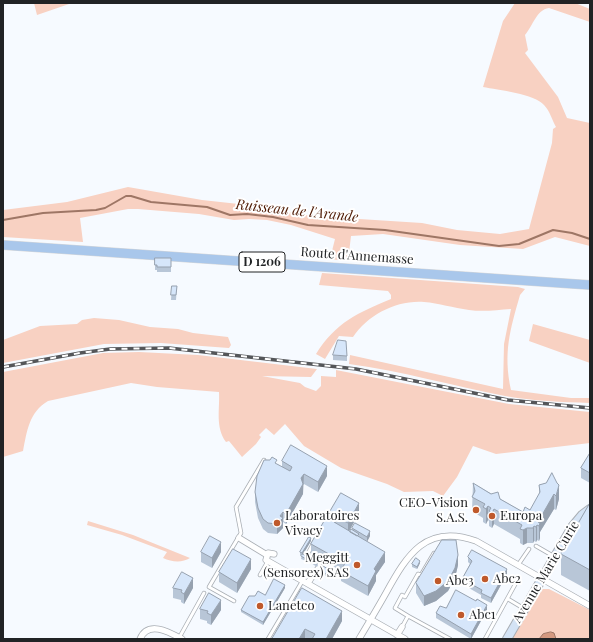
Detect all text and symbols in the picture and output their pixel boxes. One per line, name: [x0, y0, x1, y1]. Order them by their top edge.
water label: Ruisseau de l'Arande: [235, 196, 359, 226]
street label: Route d'Annemasse: [300, 244, 414, 268]
road number: D 1206: [239, 252, 285, 272]
place label: CEO-Vision S.A.S.: [399, 495, 468, 526]
marker: CEO-Vision S.A.S.: [471, 505, 481, 515]
place label: Laboratoires Vivacy: [285, 508, 359, 539]
place label: Europa: [500, 508, 542, 524]
marker: Europa: [487, 511, 497, 521]
marker: Laboratoires Vivacy: [272, 518, 282, 528]
street label: Avenue Marie Curie: [509, 518, 583, 626]
place label: Meggitt (Sensorex) SAS: [263, 550, 349, 581]
marker: Meggitt (Sensorex) SAS: [352, 560, 362, 570]
place label: Abc2: [493, 571, 521, 587]
place label: Abc3: [446, 573, 474, 589]
marker: Abc2: [480, 574, 490, 584]
marker: Abc3: [433, 576, 443, 586]
place label: Lanetco: [268, 598, 315, 614]
marker: Lanetco: [255, 601, 265, 611]
place label: Abc1: [469, 607, 496, 623]
marker: Abc1: [456, 610, 466, 620]

